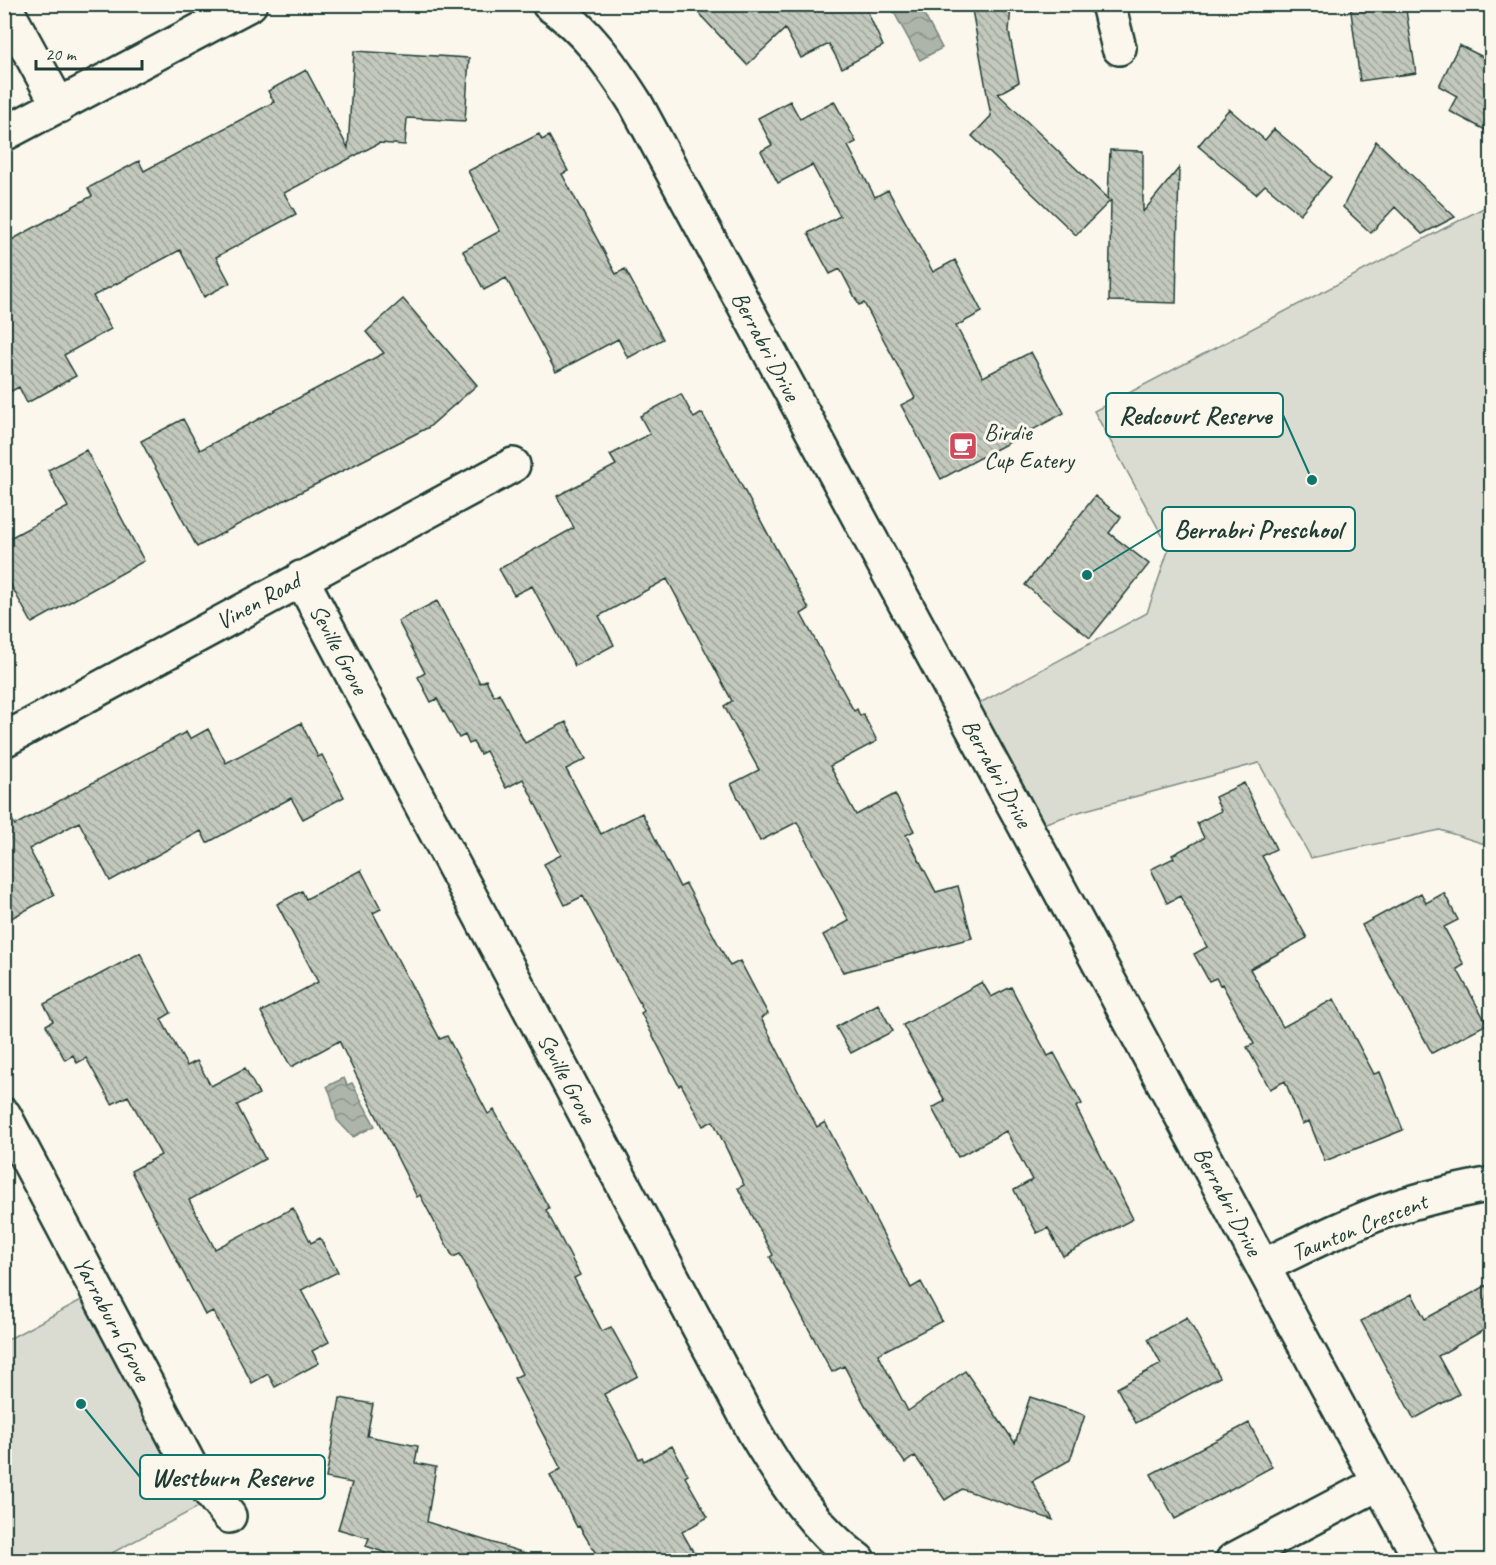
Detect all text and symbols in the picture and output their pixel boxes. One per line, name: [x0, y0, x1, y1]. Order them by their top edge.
scale bar: [36, 33, 142, 71]
text: 20 m: [45, 43, 78, 65]
street label: Berrabri Drive: [725, 286, 808, 408]
callout: Redcourt Reserve: [1106, 393, 1283, 437]
text: Redcourt Reserve: [1119, 399, 1274, 432]
place label: Birdie Cup Eatery: [984, 417, 1076, 475]
cafe icon: Birdie Cup Eatery: [947, 430, 979, 462]
callout: Berrabri Preschool: [1162, 507, 1355, 551]
text: Berrabri Preschool: [1174, 513, 1347, 546]
street label: Vinen Road: [211, 564, 309, 636]
street label: Seville Grove: [303, 599, 376, 701]
street label: Berrabri Drive: [955, 714, 1040, 834]
street label: Seville Grove: [531, 1028, 604, 1130]
street label: Berrabri Drive: [1187, 1141, 1270, 1263]
street label: Taunton Crescent: [1287, 1185, 1433, 1268]
street label: Yarraburn Grove: [67, 1251, 158, 1388]
callout: Westburn Reserve: [140, 1455, 325, 1499]
text: Westburn Reserve: [151, 1461, 315, 1494]

